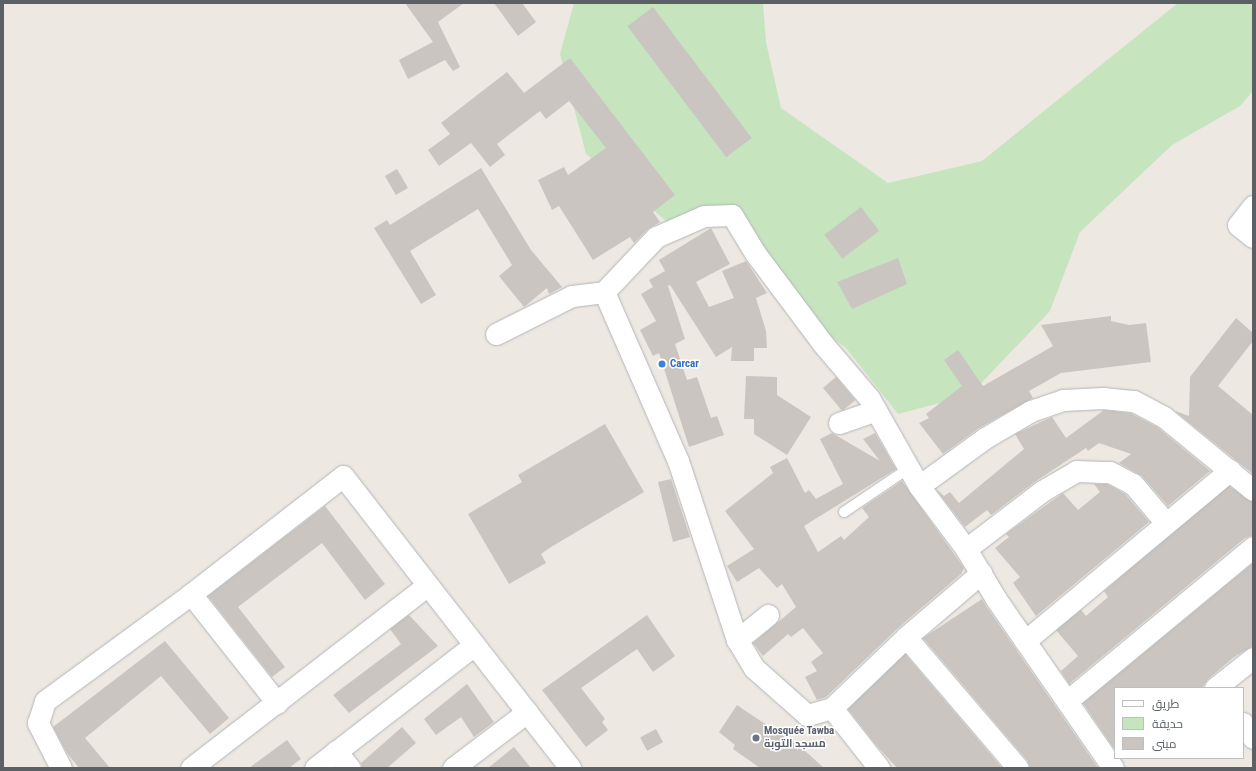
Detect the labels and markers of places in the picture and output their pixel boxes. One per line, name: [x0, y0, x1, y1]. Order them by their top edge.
place label: Carcar: [670, 357, 699, 371]
marker: Carcar: [657, 359, 667, 369]
place label: Mosquée Tawba مسجد التوبة: [764, 725, 835, 751]
marker: Mosquée Tawba مسجد التوبة: [751, 733, 761, 743]

